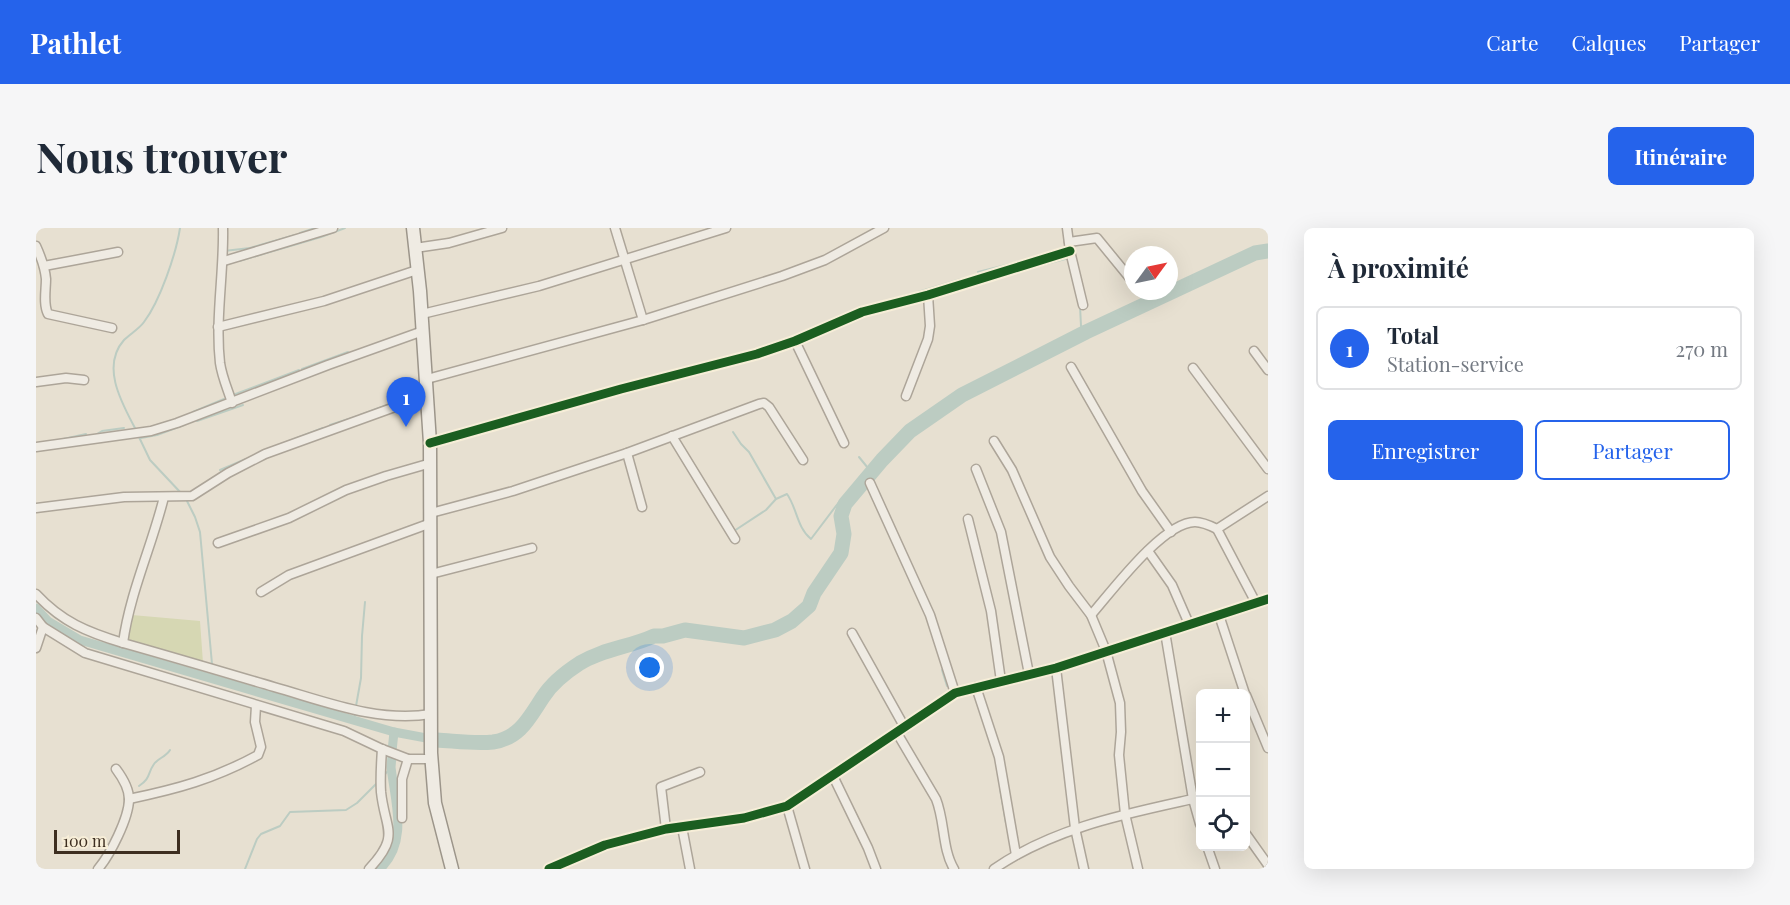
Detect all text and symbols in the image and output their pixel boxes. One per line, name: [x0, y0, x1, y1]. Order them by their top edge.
text: Pathlet: [30, 24, 121, 61]
text: Carte: [1486, 28, 1539, 56]
text: Calques: [1572, 28, 1646, 56]
text: Partager: [1679, 28, 1760, 56]
button: Itinéraire: [1608, 127, 1754, 185]
text: Nous trouver: [36, 128, 287, 184]
north arrow: [1124, 246, 1178, 300]
text: À proximité: [1328, 250, 1469, 285]
text: Total: [1387, 320, 1439, 350]
text: 1: [1346, 335, 1353, 362]
text: 270 m: [1676, 335, 1728, 362]
text: Station-service: [1387, 350, 1524, 377]
pin: 1: [386, 378, 425, 427]
button: Enregistrer: [1328, 420, 1523, 480]
button: Partager: [1535, 420, 1730, 480]
your location: [635, 653, 664, 682]
map controls: [1196, 689, 1250, 851]
button: +: [1196, 689, 1250, 743]
button: −: [1196, 743, 1250, 797]
button: locate: [1196, 797, 1250, 851]
scale bar: [54, 827, 180, 854]
text: 100 m: [63, 830, 106, 851]

